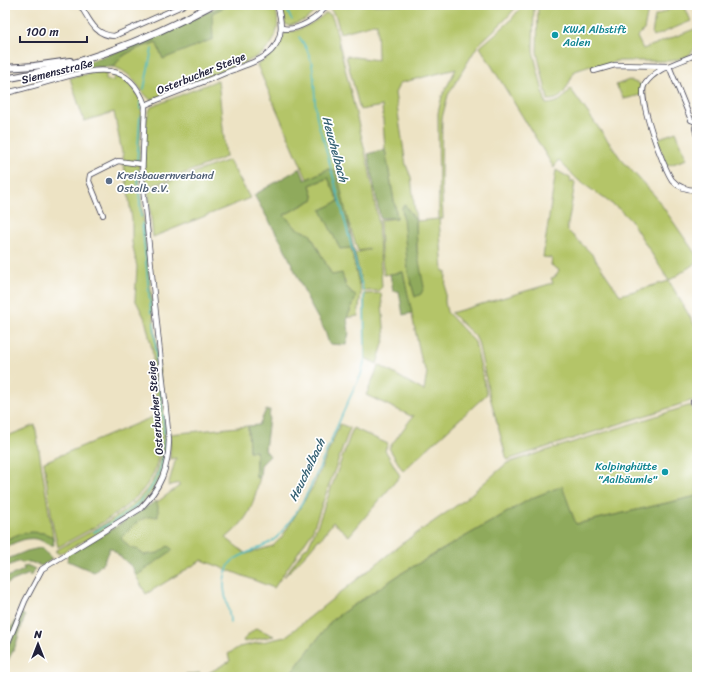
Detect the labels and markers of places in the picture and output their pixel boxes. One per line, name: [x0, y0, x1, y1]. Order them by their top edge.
place label: KWA Albstift Aalen: [562, 20, 627, 52]
marker: KWA Albstift Aalen: [550, 30, 560, 40]
place label: Kreisbauernverband Ostalb e.V.: [117, 166, 215, 198]
marker: Kreisbauernverband Ostalb e.V.: [104, 176, 114, 186]
place label: Kolpinghütte "Aalbäumle": [595, 457, 658, 489]
marker: Kolpinghütte "Aalbäumle": [660, 467, 670, 477]

